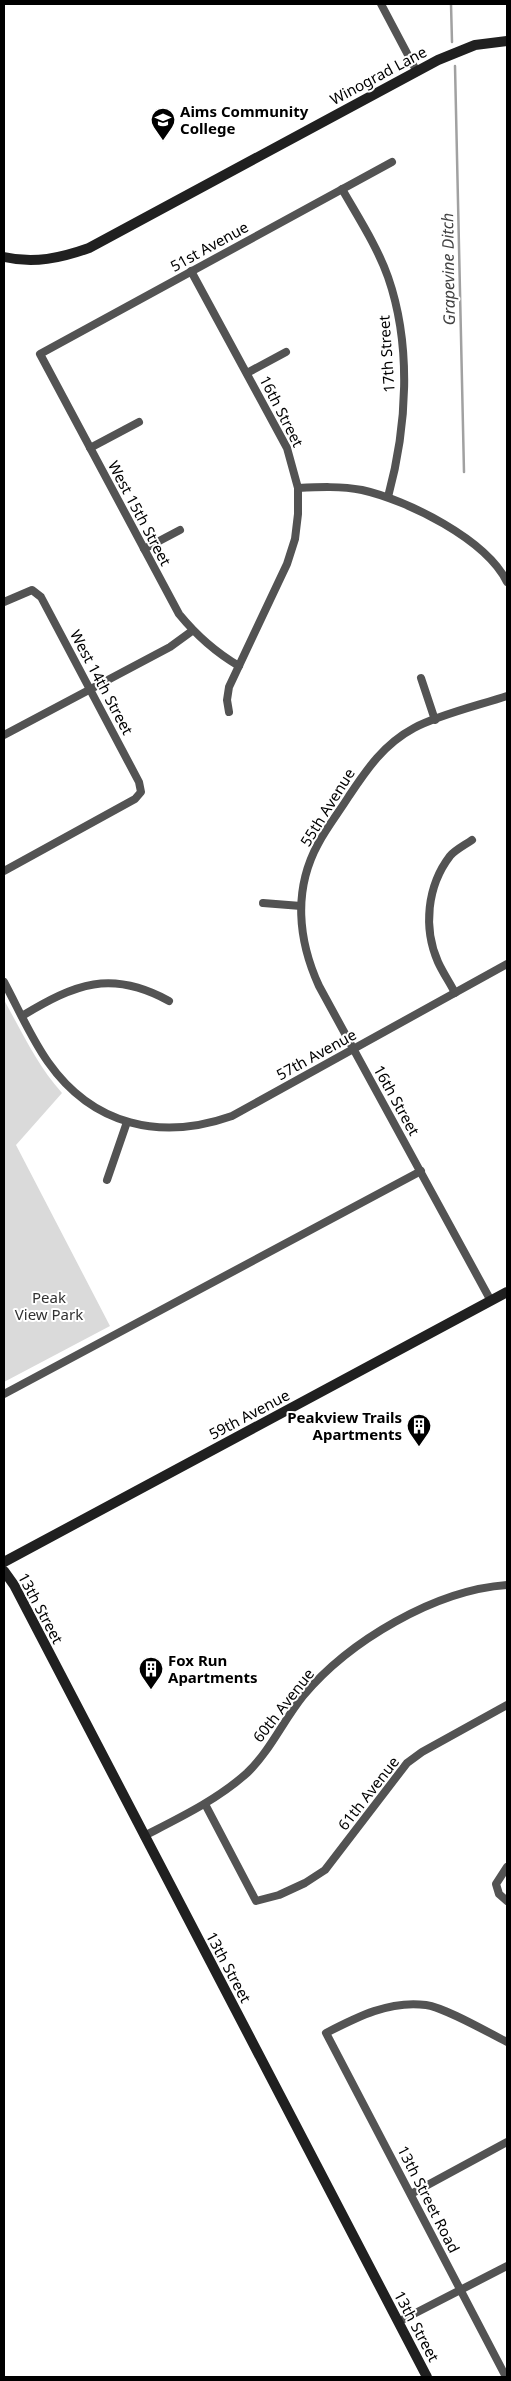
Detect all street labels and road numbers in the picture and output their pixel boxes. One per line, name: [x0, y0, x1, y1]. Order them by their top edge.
street label: Winograd Lane: [326, 41, 430, 109]
street label: 51st Avenue: [166, 216, 252, 276]
street label: 17th Street: [373, 314, 399, 393]
street label: 16th Street: [255, 372, 309, 451]
street label: West 15th Street: [104, 457, 176, 570]
street label: West 14th Street: [66, 626, 138, 739]
street label: 55th Avenue: [295, 764, 359, 850]
street label: 57th Avenue: [272, 1024, 360, 1084]
street label: 16th Street: [369, 1061, 425, 1139]
street label: 59th Avenue: [205, 1384, 293, 1444]
street label: 13th Street: [14, 1569, 68, 1647]
street label: 60th Avenue: [248, 1664, 318, 1746]
street label: 61th Avenue: [333, 1752, 403, 1834]
street label: 13th Street: [202, 1928, 256, 2006]
street label: 13th Street Road: [393, 2142, 465, 2256]
street label: 13th Street: [390, 2287, 444, 2365]

